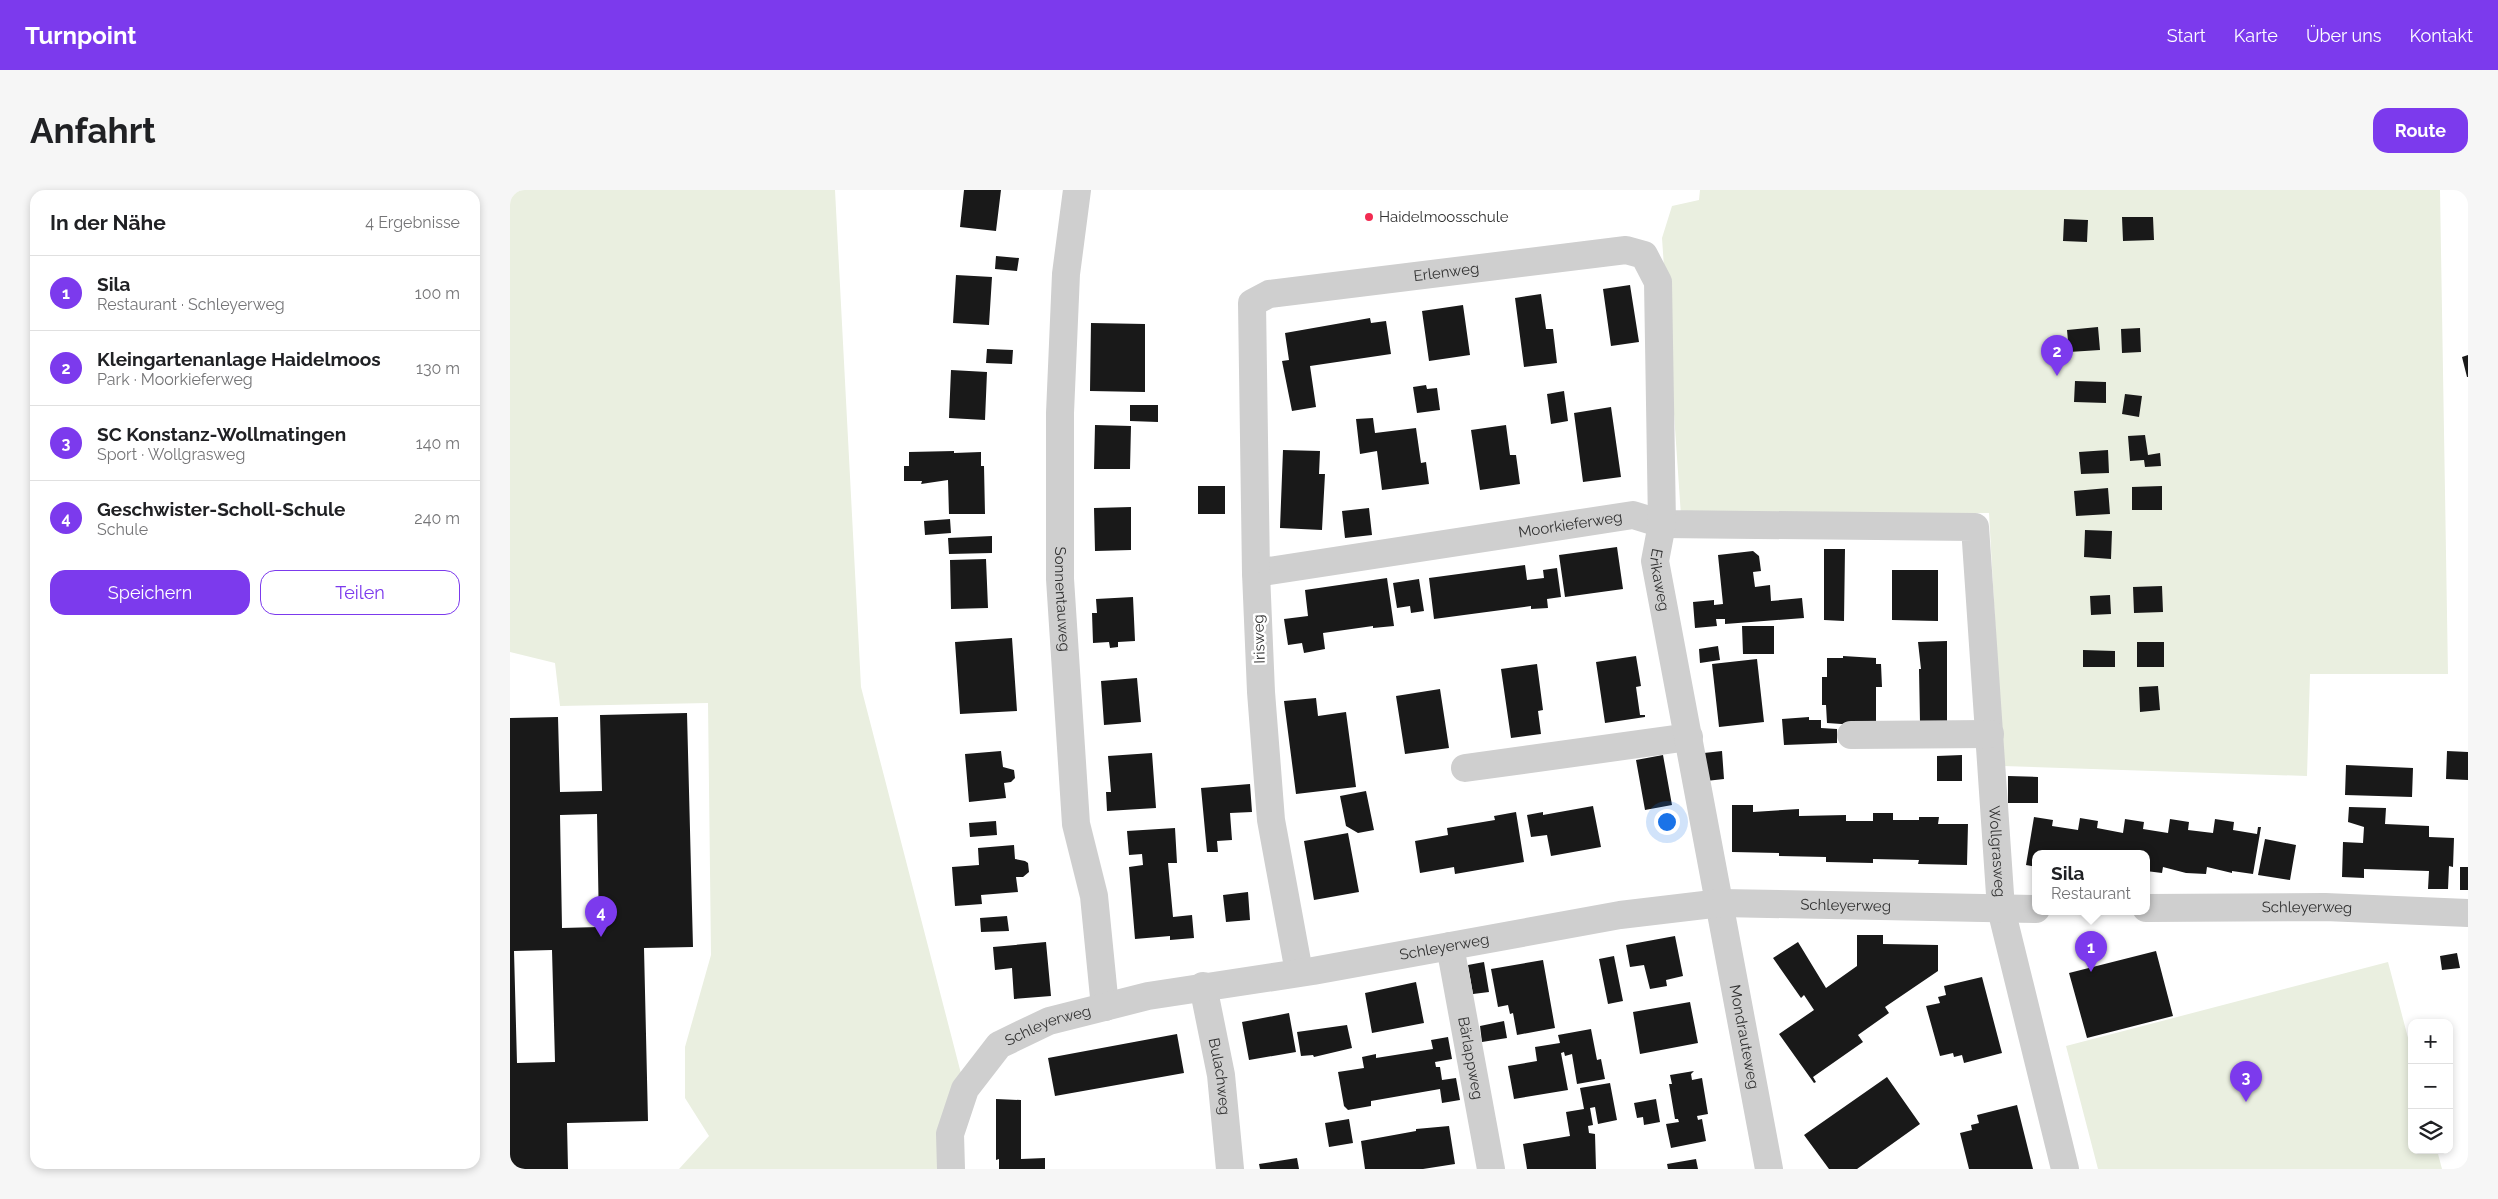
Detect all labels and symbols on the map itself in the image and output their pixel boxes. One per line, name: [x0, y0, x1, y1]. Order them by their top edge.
place label: Haidelmoosschule: [1379, 208, 1509, 226]
marker: Haidelmoosschule: [1363, 211, 1375, 223]
street label: Erlenweg: [1413, 259, 1480, 285]
pin: 2: [2041, 335, 2073, 376]
street label: Moorkieferweg: [1517, 508, 1624, 542]
street label: Sonnentauweg: [1051, 547, 1074, 652]
street label: Erikaweg: [1646, 547, 1673, 613]
street label: Irisweg: [1249, 614, 1269, 664]
street label: Wollgrasweg: [1985, 805, 2009, 898]
your location: [1654, 809, 1680, 835]
pin: 4: [585, 896, 617, 937]
street label: Schleyerweg: [1800, 896, 1891, 915]
street label: Schleyerweg: [2262, 898, 2353, 917]
street label: Schleyerweg: [1398, 930, 1491, 964]
pin: 1: [2075, 931, 2107, 972]
street label: Mondrauteweg: [1726, 983, 1763, 1091]
street label: Schleyerweg: [1002, 1002, 1093, 1050]
street label: Bärlappweg: [1454, 1015, 1487, 1101]
street label: Bulachweg: [1205, 1036, 1234, 1116]
pin: 3: [2230, 1061, 2262, 1102]

